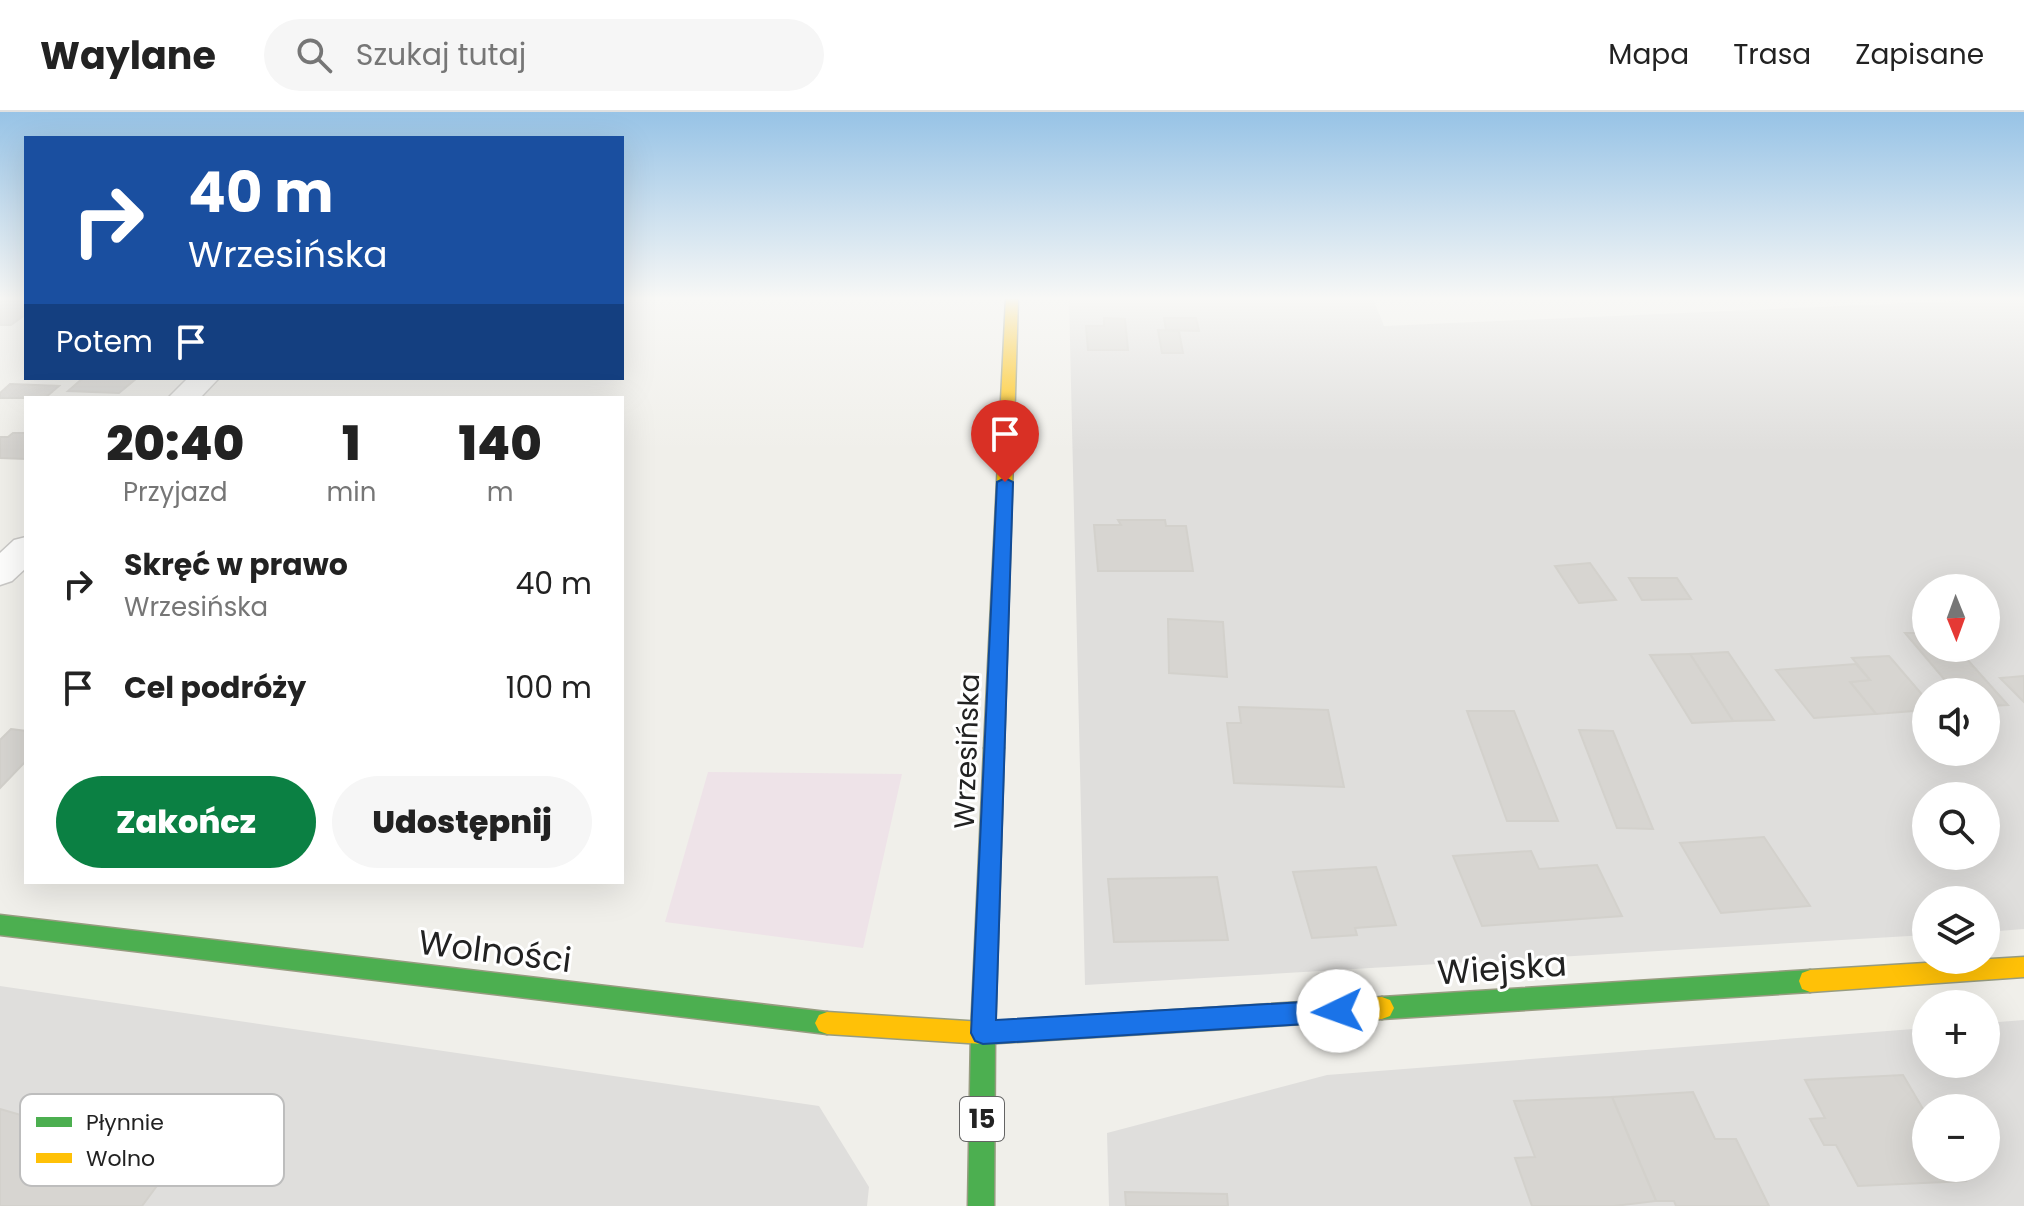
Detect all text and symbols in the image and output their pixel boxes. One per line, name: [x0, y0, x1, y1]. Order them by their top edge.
search box: [264, 19, 824, 91]
text: Waylane: [40, 29, 216, 82]
icon: search: [292, 33, 336, 77]
text: Szukaj tutaj: [356, 33, 526, 76]
text: Mapa: [1608, 35, 1689, 74]
text: Trasa: [1733, 35, 1811, 74]
text: Zapisane: [1855, 35, 1984, 74]
text: 40 m: [188, 153, 334, 232]
icon: right: [56, 168, 160, 272]
text: Wrzesińska: [188, 229, 388, 280]
text: Potem: [56, 320, 153, 363]
icon: arrive: [169, 320, 213, 364]
pin: [971, 400, 1039, 482]
text: 20:40: [106, 410, 244, 477]
text: 1: [342, 410, 361, 477]
text: 140: [459, 410, 542, 477]
icon: arrive: [983, 412, 1027, 456]
text: Przyjazd: [123, 474, 228, 510]
text: min: [326, 474, 376, 510]
text: m: [487, 474, 514, 510]
text: Skręć w prawo: [124, 543, 348, 586]
icon: right: [56, 562, 100, 606]
text: 40 m: [515, 562, 592, 605]
north arrow: [1912, 574, 2000, 662]
map controls: [1912, 574, 2000, 1182]
text: Wrzesińska: [124, 589, 268, 625]
icon: arrive: [56, 666, 100, 710]
text: Cel podróży: [124, 666, 306, 709]
text: 100 m: [506, 666, 592, 709]
street label: Wrzesińska: [945, 673, 989, 829]
button: sound: [1912, 678, 2000, 766]
button: Zakończ: [56, 776, 316, 868]
button: Udostępnij: [332, 776, 592, 868]
button: search: [1912, 782, 2000, 870]
button: layers: [1912, 886, 2000, 974]
street label: Wolności: [416, 918, 574, 984]
street label: Wiejska: [1436, 940, 1568, 996]
position arrow: [1296, 969, 1380, 1053]
button: +: [1912, 990, 2000, 1078]
legend: [20, 1094, 284, 1186]
button: −: [1912, 1094, 2000, 1182]
road number: 15: [960, 1097, 1004, 1141]
text: Płynnie: [86, 1107, 164, 1138]
text: Wolno: [86, 1143, 155, 1174]

